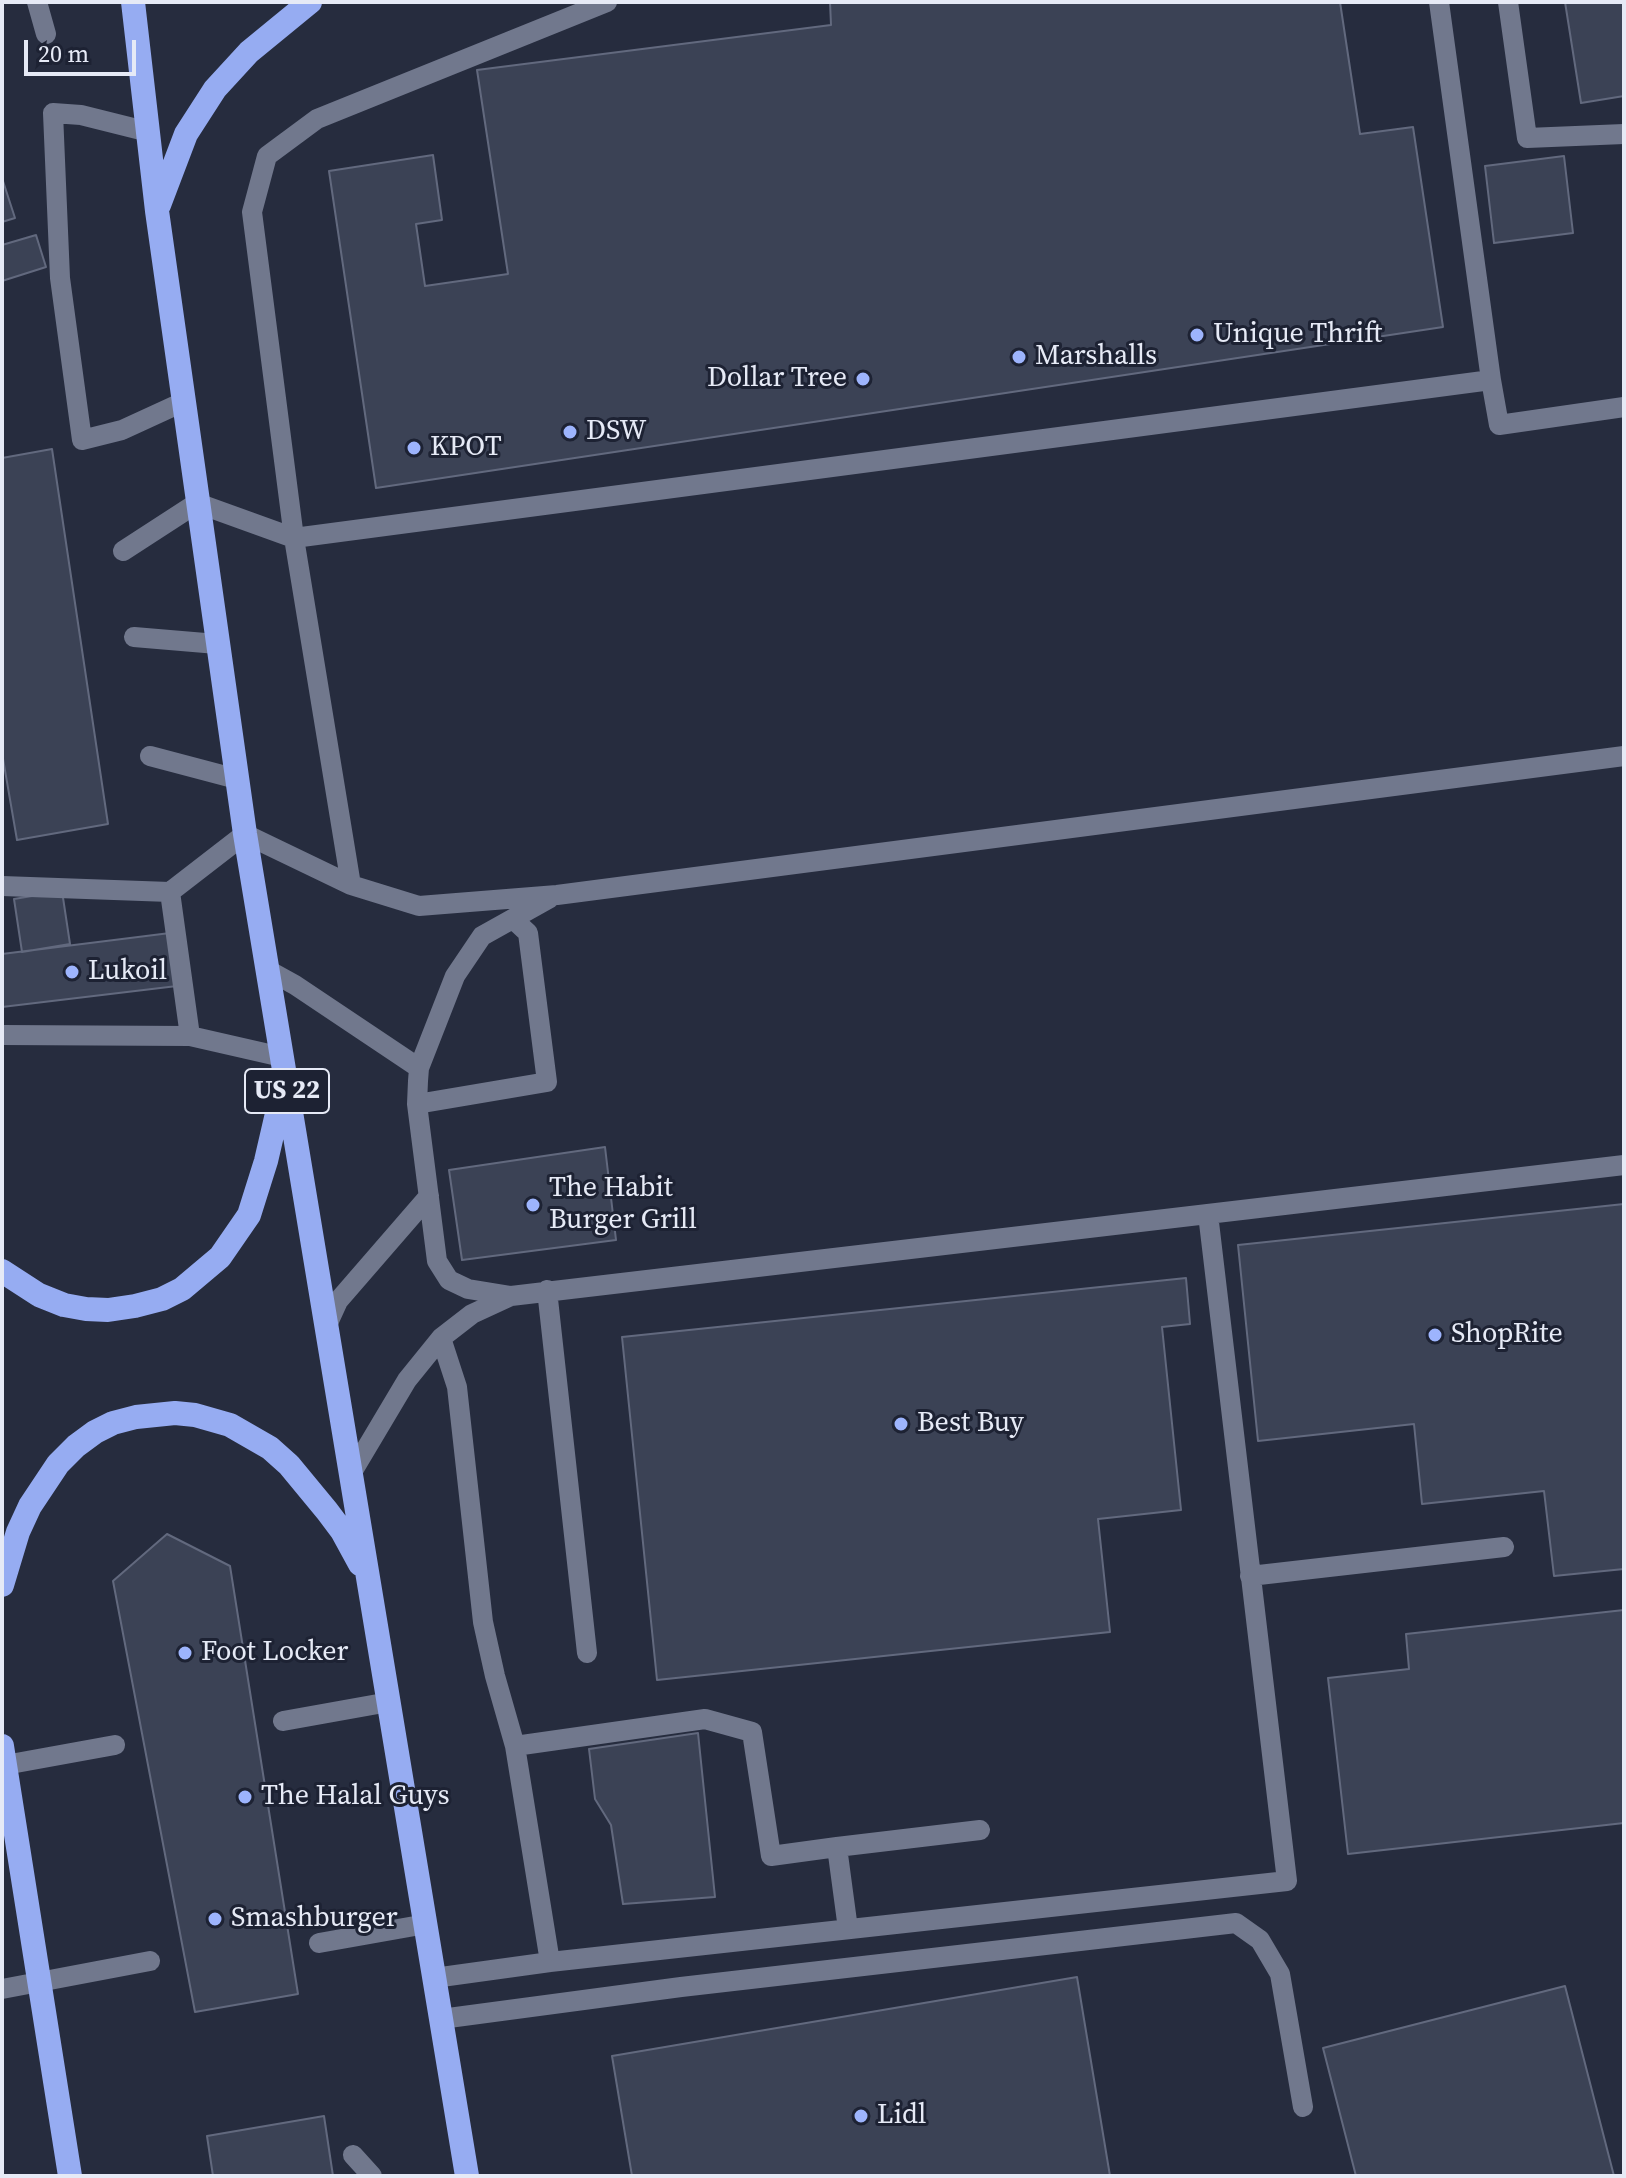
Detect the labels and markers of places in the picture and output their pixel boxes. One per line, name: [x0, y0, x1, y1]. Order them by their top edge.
place label: Unique Thrift: [1213, 318, 1382, 352]
marker: Unique Thrift: [1188, 326, 1206, 344]
place label: Marshalls: [1035, 340, 1157, 374]
marker: Marshalls: [1010, 348, 1028, 366]
place label: Dollar Tree: [707, 362, 847, 396]
marker: Dollar Tree: [854, 370, 872, 388]
place label: DSW: [586, 415, 646, 449]
marker: DSW: [561, 423, 579, 441]
place label: KPOT: [430, 431, 502, 465]
marker: KPOT: [405, 439, 423, 457]
place label: Lukoil: [88, 955, 167, 989]
marker: Lukoil: [63, 963, 81, 981]
place label: The Habit Burger Grill: [549, 1172, 697, 1238]
marker: The Habit Burger Grill: [524, 1196, 542, 1214]
place label: ShopRite: [1451, 1318, 1563, 1352]
marker: ShopRite: [1426, 1326, 1444, 1344]
place label: Best Buy: [917, 1407, 1024, 1441]
marker: Best Buy: [892, 1415, 910, 1433]
place label: Foot Locker: [201, 1636, 348, 1670]
marker: Foot Locker: [176, 1644, 194, 1662]
place label: The Halal Guys: [261, 1780, 450, 1814]
marker: The Halal Guys: [236, 1788, 254, 1806]
place label: Smashburger: [231, 1902, 398, 1936]
marker: Smashburger: [206, 1910, 224, 1928]
place label: Lidl: [877, 2099, 926, 2133]
marker: Lidl: [852, 2107, 870, 2125]

